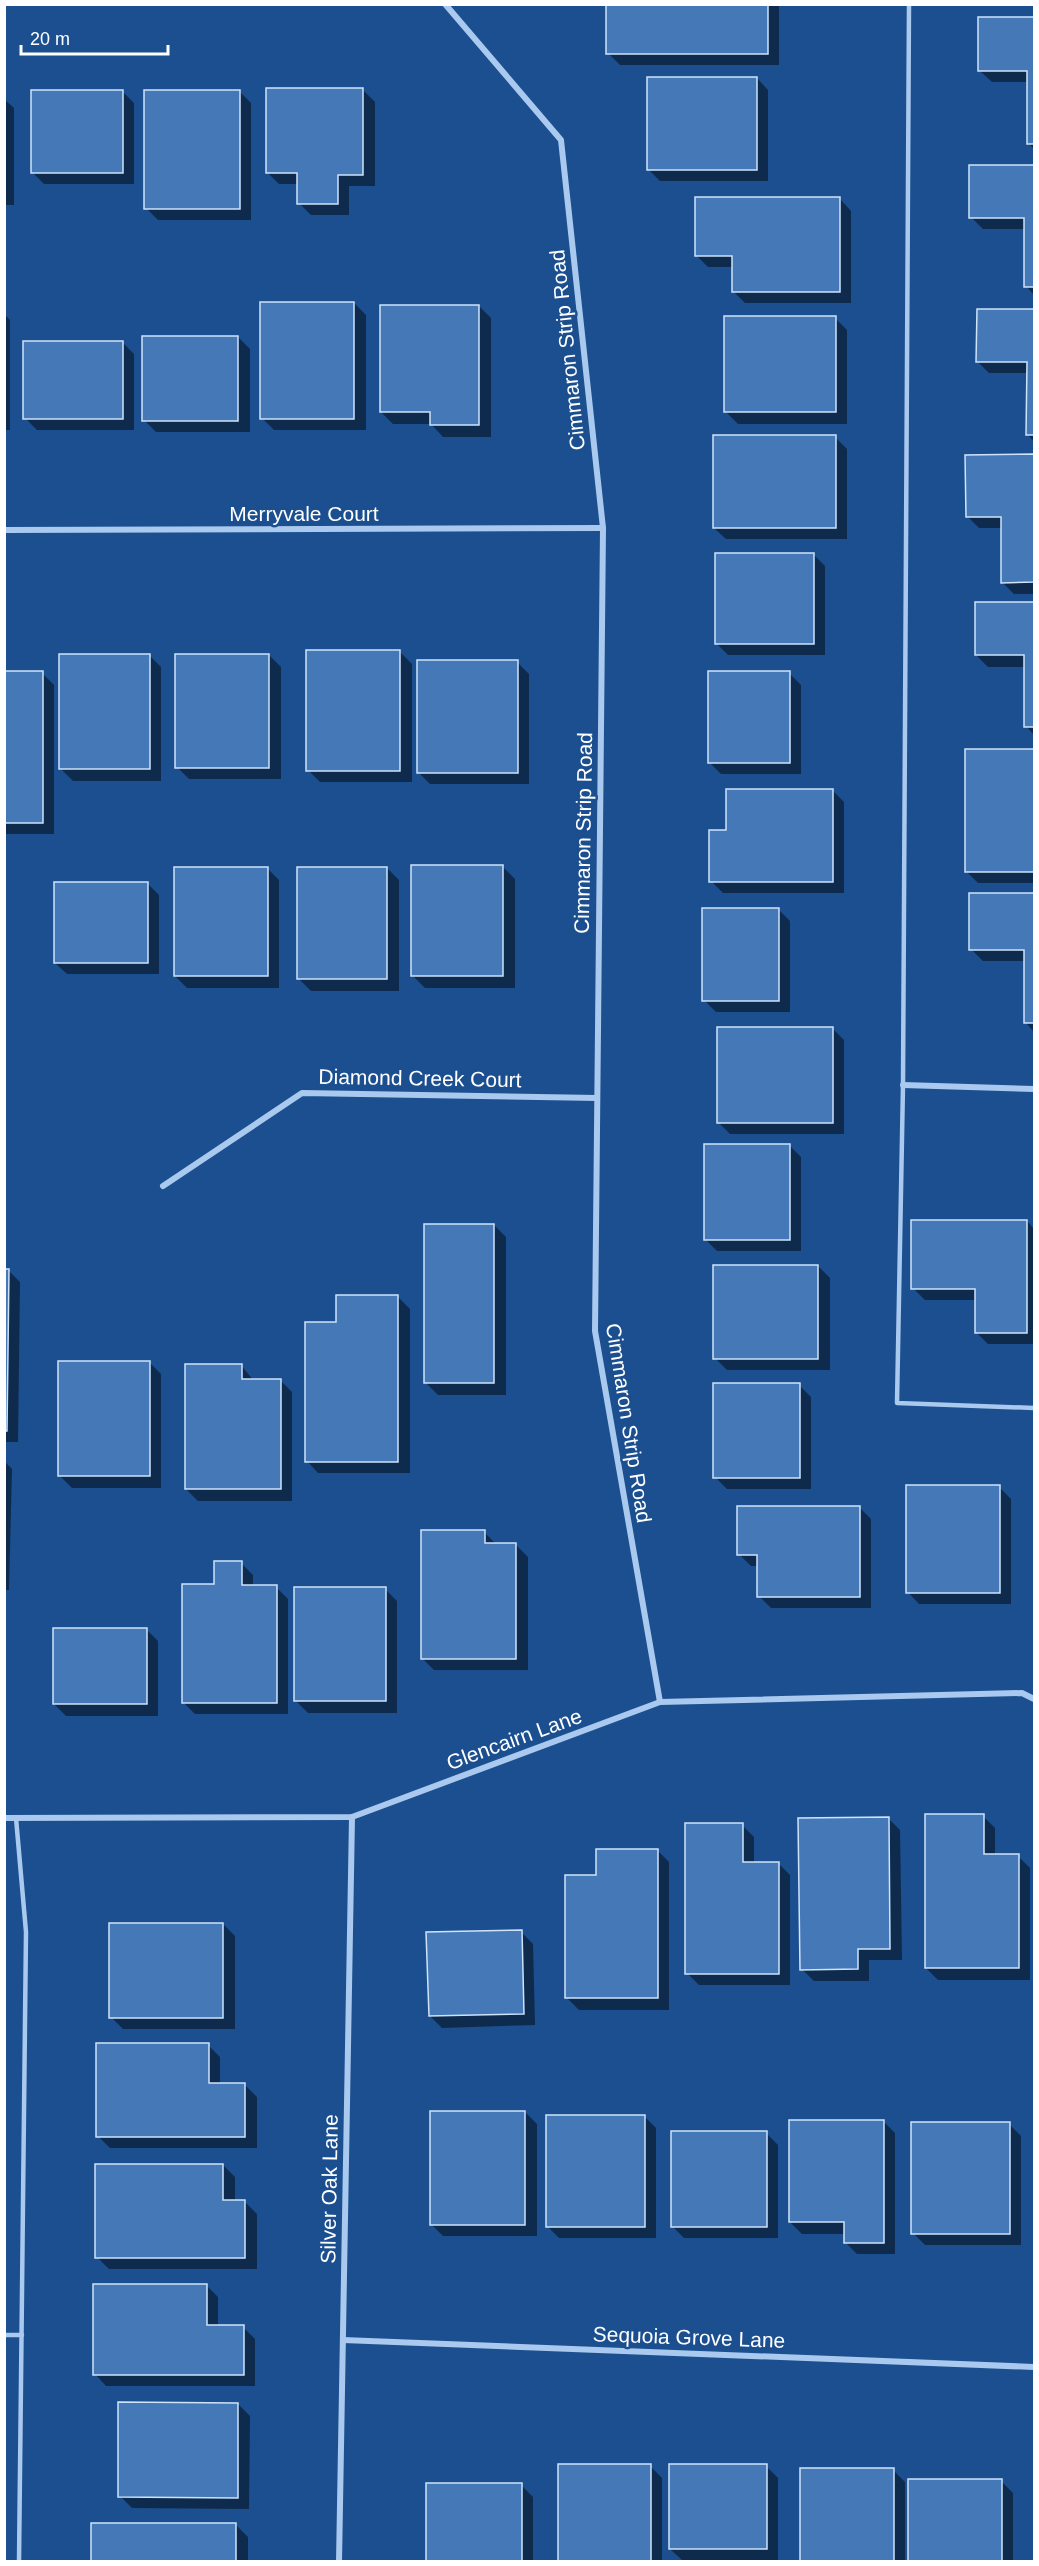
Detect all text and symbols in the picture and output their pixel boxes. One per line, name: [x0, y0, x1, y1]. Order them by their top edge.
scale bar: [21, 18, 168, 56]
text: 20 m: [30, 29, 70, 49]
street label: Cimmaron Strip Road: [545, 248, 589, 452]
street label: Merryvale Court: [229, 502, 379, 525]
street label: Cimmaron Strip Road: [570, 732, 596, 934]
street label: Diamond Creek Court: [318, 1065, 522, 1091]
street label: Cimmaron Strip Road: [602, 1321, 656, 1525]
street label: Glencairn Lane: [443, 1704, 585, 1774]
street label: Silver Oak Lane: [316, 2114, 342, 2264]
street label: Sequoia Grove Lane: [592, 2322, 786, 2352]

